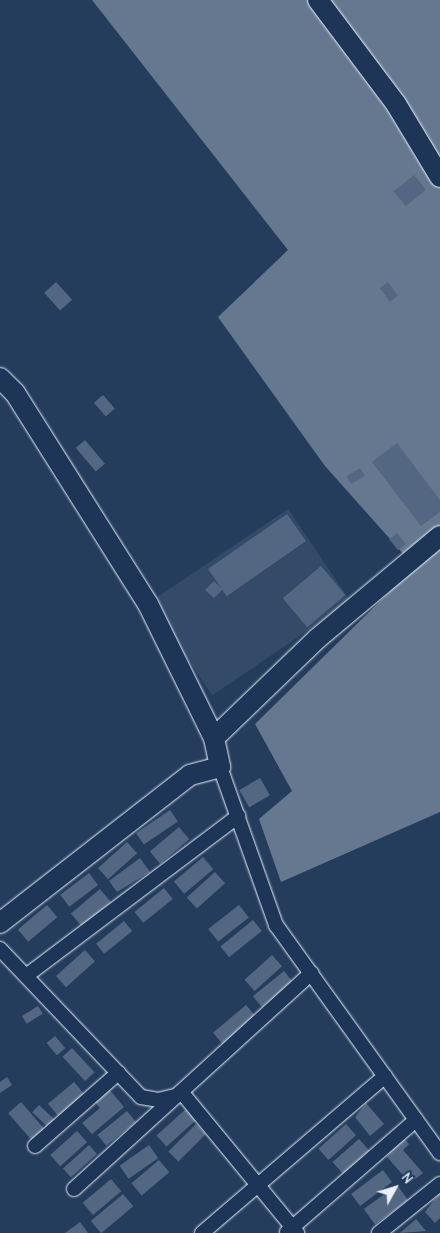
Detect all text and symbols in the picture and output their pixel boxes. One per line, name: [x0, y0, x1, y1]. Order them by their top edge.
north arrow: [370, 1163, 420, 1213]
text: N: [398, 1169, 417, 1187]

